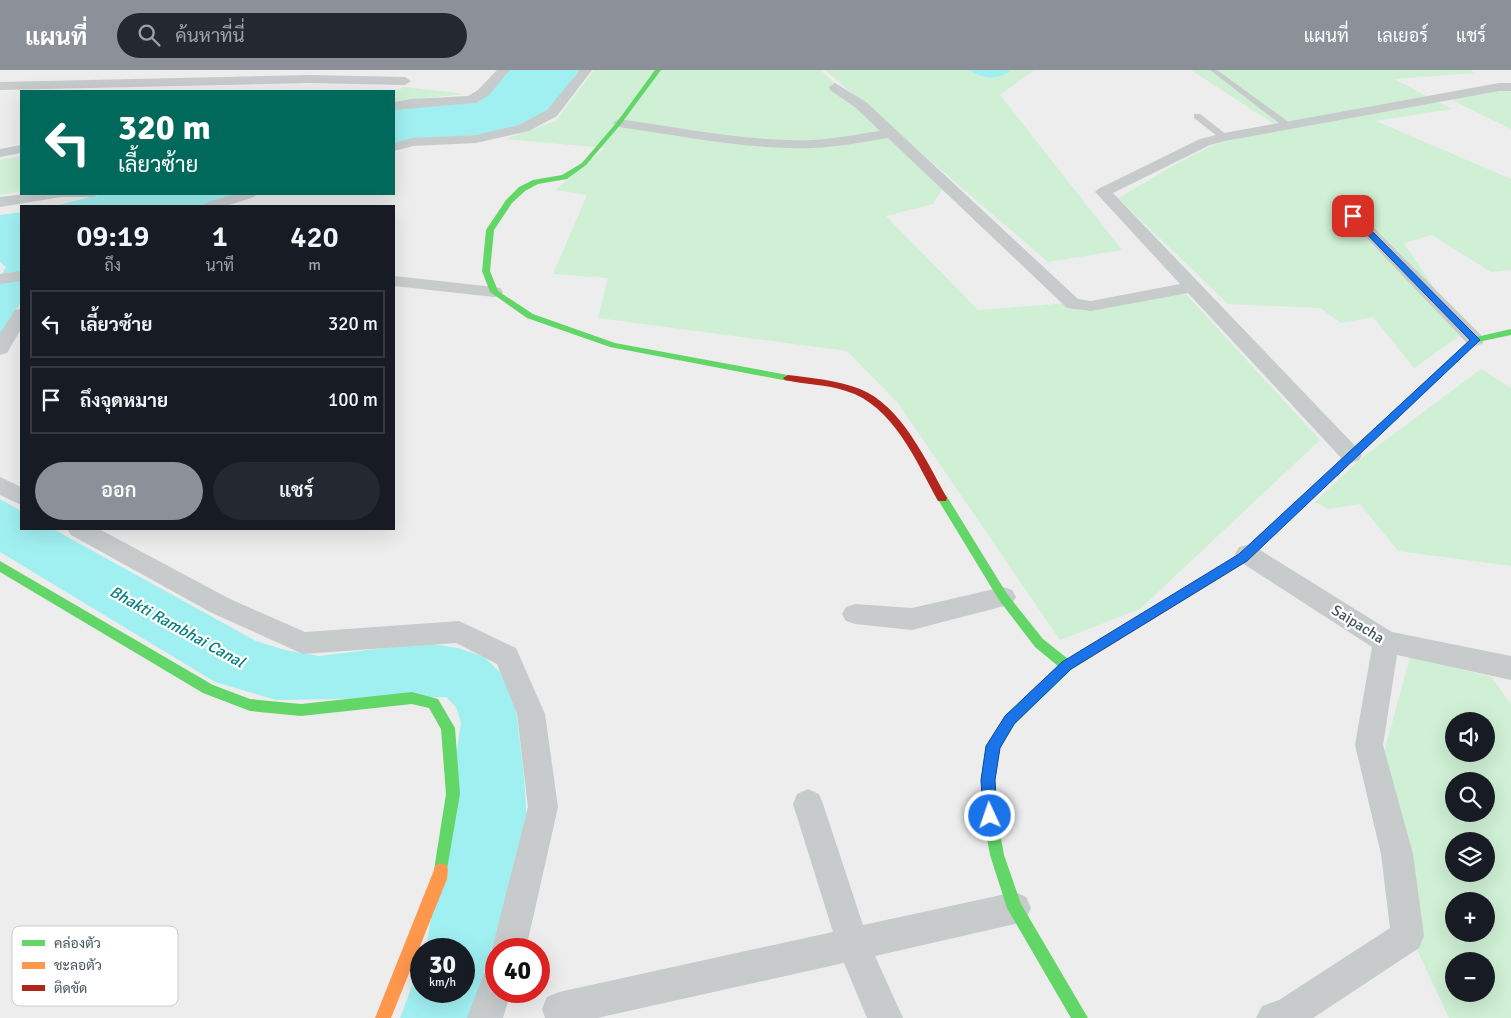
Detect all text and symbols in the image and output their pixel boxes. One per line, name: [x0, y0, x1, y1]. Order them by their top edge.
search box: [117, 13, 467, 58]
icon: search: [135, 21, 163, 49]
text: แผนที่: [25, 22, 87, 52]
text: ค้นหาที่นี่: [175, 24, 245, 48]
text: แผนที่: [1304, 25, 1349, 47]
text: เลเยอร์: [1377, 25, 1428, 47]
text: แชร์: [1456, 25, 1486, 47]
text: 320 m: [118, 106, 211, 149]
icon: left: [35, 110, 100, 175]
text: เลี้ยวซ้าย: [118, 151, 198, 178]
pin: [1332, 195, 1374, 237]
icon: arrive: [1339, 202, 1367, 230]
text: 09:19: [76, 218, 149, 255]
text: 1: [212, 218, 228, 255]
text: 420: [290, 219, 339, 256]
text: m: [308, 255, 321, 275]
text: ถึง: [105, 256, 121, 276]
text: นาที: [206, 256, 234, 276]
icon: left: [37, 310, 65, 338]
text: 320 m: [328, 312, 378, 336]
text: เลี้ยวซ้าย: [80, 313, 152, 337]
icon: arrive: [37, 386, 65, 414]
text: 100 m: [328, 388, 378, 412]
text: ถึงจุดหมาย: [80, 389, 168, 413]
button: ออก: [35, 462, 203, 520]
button: แชร์: [213, 462, 380, 520]
water label: Bhakti Rambhai Canal: [106, 582, 249, 673]
street label: Saipacha: [1328, 601, 1388, 647]
map controls: [1445, 712, 1495, 1002]
button: sound: [1445, 712, 1495, 762]
button: search: [1445, 772, 1495, 822]
position arrow: [963, 789, 1015, 841]
button: layers: [1445, 832, 1495, 882]
button: +: [1445, 892, 1495, 942]
legend: [12, 926, 178, 1006]
text: คล่องตัว: [54, 935, 101, 952]
speed limit sign: 40: [485, 938, 550, 1003]
text: 30: [429, 949, 456, 980]
button: −: [1445, 952, 1495, 1002]
text: ชะลอตัว: [54, 957, 102, 974]
text: km/h: [429, 975, 456, 990]
text: ติดขัด: [54, 980, 87, 997]

